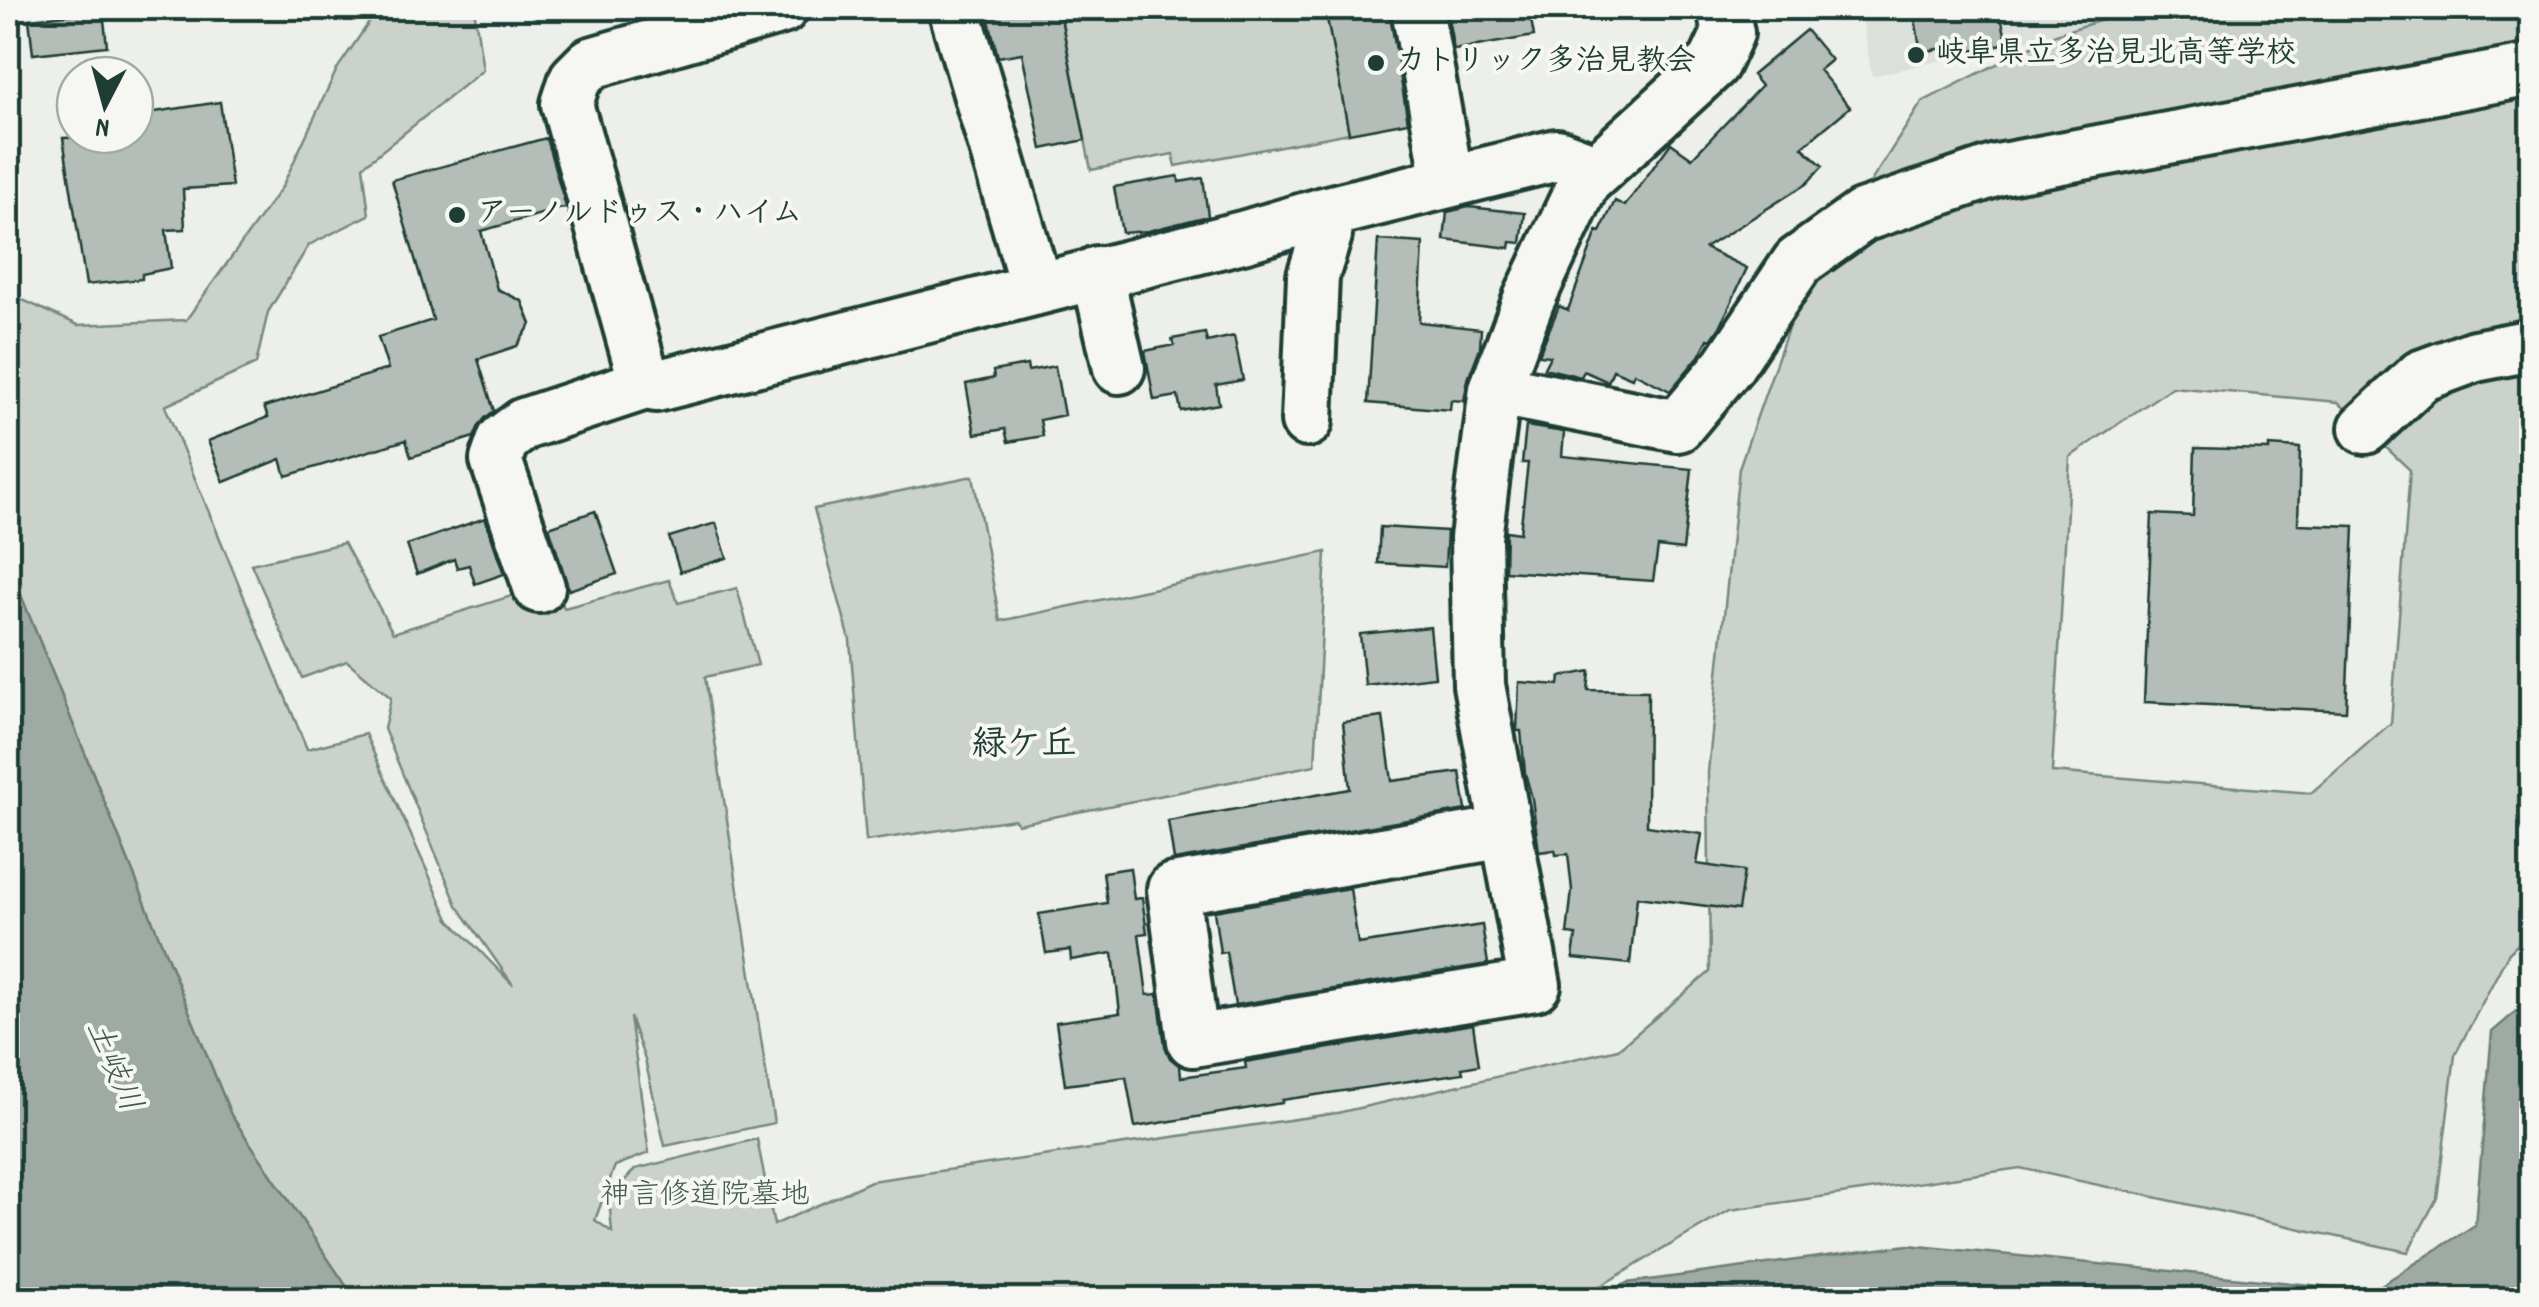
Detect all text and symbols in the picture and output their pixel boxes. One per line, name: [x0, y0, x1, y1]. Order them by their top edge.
place label: 岐阜県立多治見北高等学校: [1936, 34, 2296, 77]
place label: カトリック多治見教会: [1396, 42, 1696, 85]
marker: 岐阜県立多治見北高等学校: [1905, 44, 1927, 66]
marker: カトリック多治見教会: [1365, 52, 1387, 74]
north arrow: [55, 55, 155, 155]
text: N: [94, 104, 112, 146]
place label: アーノルドゥス・ハイム: [477, 194, 802, 237]
marker: アーノルドゥス・ハイム: [446, 204, 468, 226]
district label: 緑ケ丘: [971, 722, 1077, 772]
water label: 土岐川: [71, 1014, 151, 1120]
park label: 神言修道院墓地: [600, 1176, 810, 1219]

